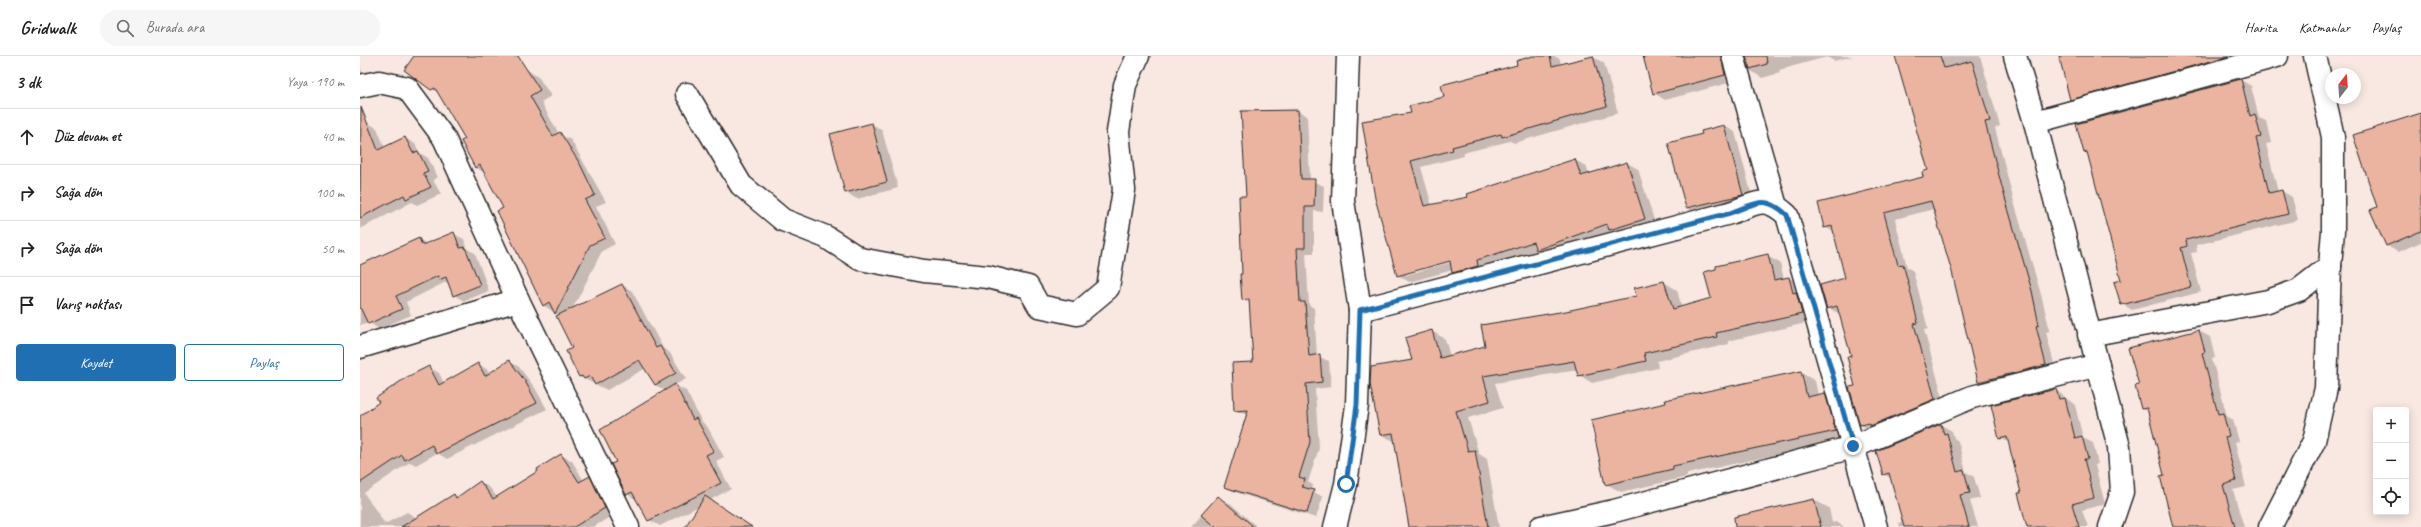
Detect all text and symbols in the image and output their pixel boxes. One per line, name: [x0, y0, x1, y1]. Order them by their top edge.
search box: [100, 10, 380, 46]
text: Gridwalk: [20, 16, 76, 40]
icon: search: [114, 17, 136, 39]
text: Burada ara: [146, 18, 204, 37]
text: Harita: [2245, 19, 2277, 36]
text: Katmanlar: [2299, 19, 2350, 36]
text: Paylaş: [2372, 19, 2401, 36]
north arrow: [2325, 68, 2361, 104]
text: 3 dk: [16, 72, 41, 93]
text: Yaya · 190 m: [287, 74, 344, 90]
icon: ahead: [16, 126, 38, 148]
text: Düz devam et: [54, 127, 121, 146]
text: 40 m: [322, 129, 344, 145]
icon: right: [16, 182, 38, 204]
text: Sağa dön: [54, 183, 102, 202]
text: 100 m: [316, 185, 344, 201]
icon: right: [16, 238, 38, 260]
text: Sağa dön: [54, 239, 102, 258]
text: 50 m: [322, 241, 344, 257]
icon: arrive: [16, 294, 38, 316]
text: Varış noktası: [54, 295, 121, 314]
button: Kaydet: [16, 344, 176, 381]
button: Paylaş: [184, 344, 344, 381]
map controls: [2373, 407, 2409, 515]
button: +: [2373, 407, 2409, 443]
route end: [1844, 437, 1862, 455]
button: −: [2373, 443, 2409, 479]
route start: [1337, 475, 1355, 493]
button: locate: [2373, 479, 2409, 515]

